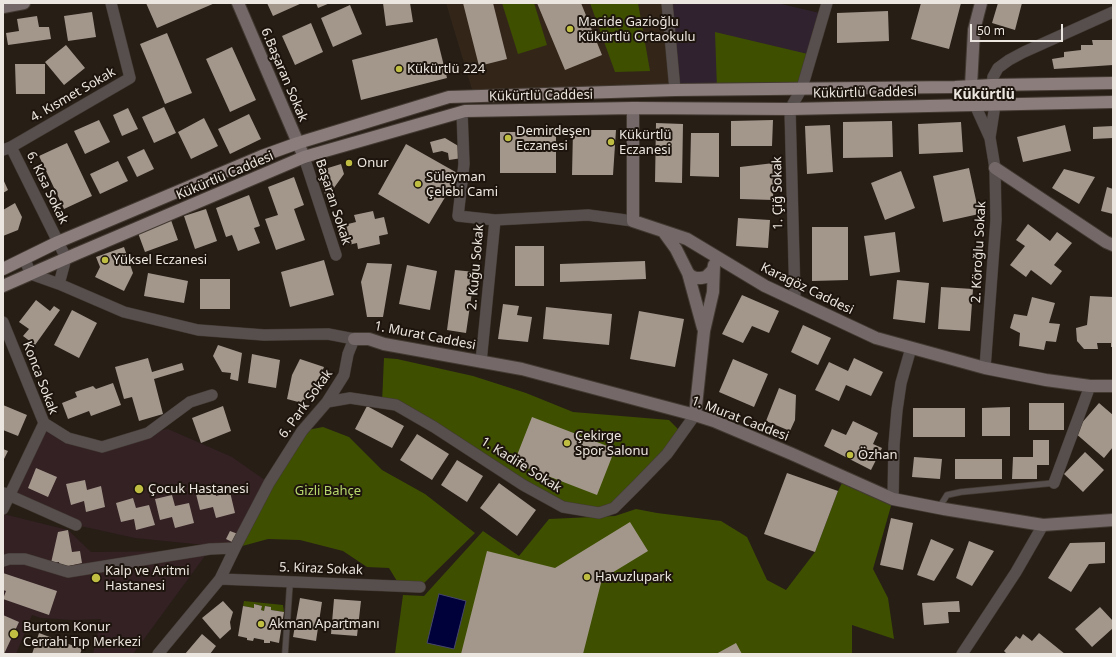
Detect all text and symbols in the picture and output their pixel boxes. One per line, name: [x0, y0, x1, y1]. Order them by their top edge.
place label: Macide Gazioğlu Kükürtlü Ortaokulu: [578, 14, 696, 45]
scale bar: [972, 16, 1065, 42]
text: 50 m: [977, 22, 1005, 39]
marker: Macide Gazioğlu Kükürtlü Ortaokulu: [565, 24, 575, 34]
street label: 6.Başaran Sokak: [257, 26, 311, 124]
place label: Kükürtlü 224: [407, 61, 485, 77]
street label: 4. Kısmet Sokak: [28, 64, 118, 126]
marker: Kükürtlü 224: [394, 64, 404, 74]
street label: Kükürtlü Caddesi: [813, 84, 917, 102]
street label: Kükürtlü Caddesi: [489, 87, 593, 105]
district label: Kükürtlü: [953, 87, 1015, 103]
place label: Demirdeşen Eczanesi: [516, 123, 590, 154]
place label: Kükürtlü Eczanesi: [619, 127, 672, 158]
marker: Demirdeşen Eczanesi: [503, 133, 513, 143]
marker: Kükürtlü Eczanesi: [606, 137, 616, 147]
street label: Kükürtlü Caddesi: [174, 148, 276, 204]
street label: 6. Kısa Sokak: [23, 149, 71, 227]
place label: Onur: [357, 155, 389, 171]
street label: 1. Çiğ Sokak: [770, 156, 786, 230]
street label: Başaran Sokak: [312, 157, 354, 247]
marker: Onur: [344, 158, 354, 168]
place label: Süleyman Çelebi Cami: [426, 169, 498, 200]
marker: Süleyman Çelebi Cami: [413, 179, 423, 189]
street label: 2. Köroğlu Sokak: [969, 201, 989, 303]
street label: 2. Kuğu Sokak: [464, 223, 488, 311]
place label: Yüksel Eczanesi: [113, 252, 207, 268]
marker: Yüksel Eczanesi: [100, 255, 110, 265]
street label: Karagöz Caddesi: [758, 260, 856, 318]
street label: 1. Murat Caddesi: [373, 319, 477, 353]
street label: Konca Sokak: [19, 339, 61, 417]
street label: 6. Park Sokak: [276, 367, 336, 441]
street label: 1. Murat Caddesi: [689, 393, 791, 445]
place label: Çekirge Spor Salonu: [575, 428, 648, 459]
street label: 1. Kadife Sokak: [478, 434, 564, 496]
marker: Çekirge Spor Salonu: [562, 438, 572, 448]
place label: Özhan: [858, 447, 898, 463]
marker: Özhan: [845, 450, 855, 460]
place label: Çocuk Hastanesi: [148, 481, 249, 497]
marker: Çocuk Hastanesi: [133, 483, 145, 495]
park label: Gizli Bahçe: [295, 483, 361, 499]
street label: 5. Kiraz Sokak: [279, 560, 363, 578]
place label: Kalp ve Aritmi Hastanesi: [105, 563, 190, 594]
place label: Havuzlupark: [595, 569, 672, 585]
marker: Kalp ve Aritmi Hastanesi: [90, 572, 102, 584]
marker: Havuzlupark: [582, 572, 592, 582]
place label: Akman Apartmanı: [269, 616, 380, 632]
place label: Burtom Konur Cerrahi Tıp Merkezi: [23, 619, 141, 650]
marker: Akman Apartmanı: [256, 619, 266, 629]
marker: Burtom Konur Cerrahi Tıp Merkezi: [8, 628, 20, 640]

